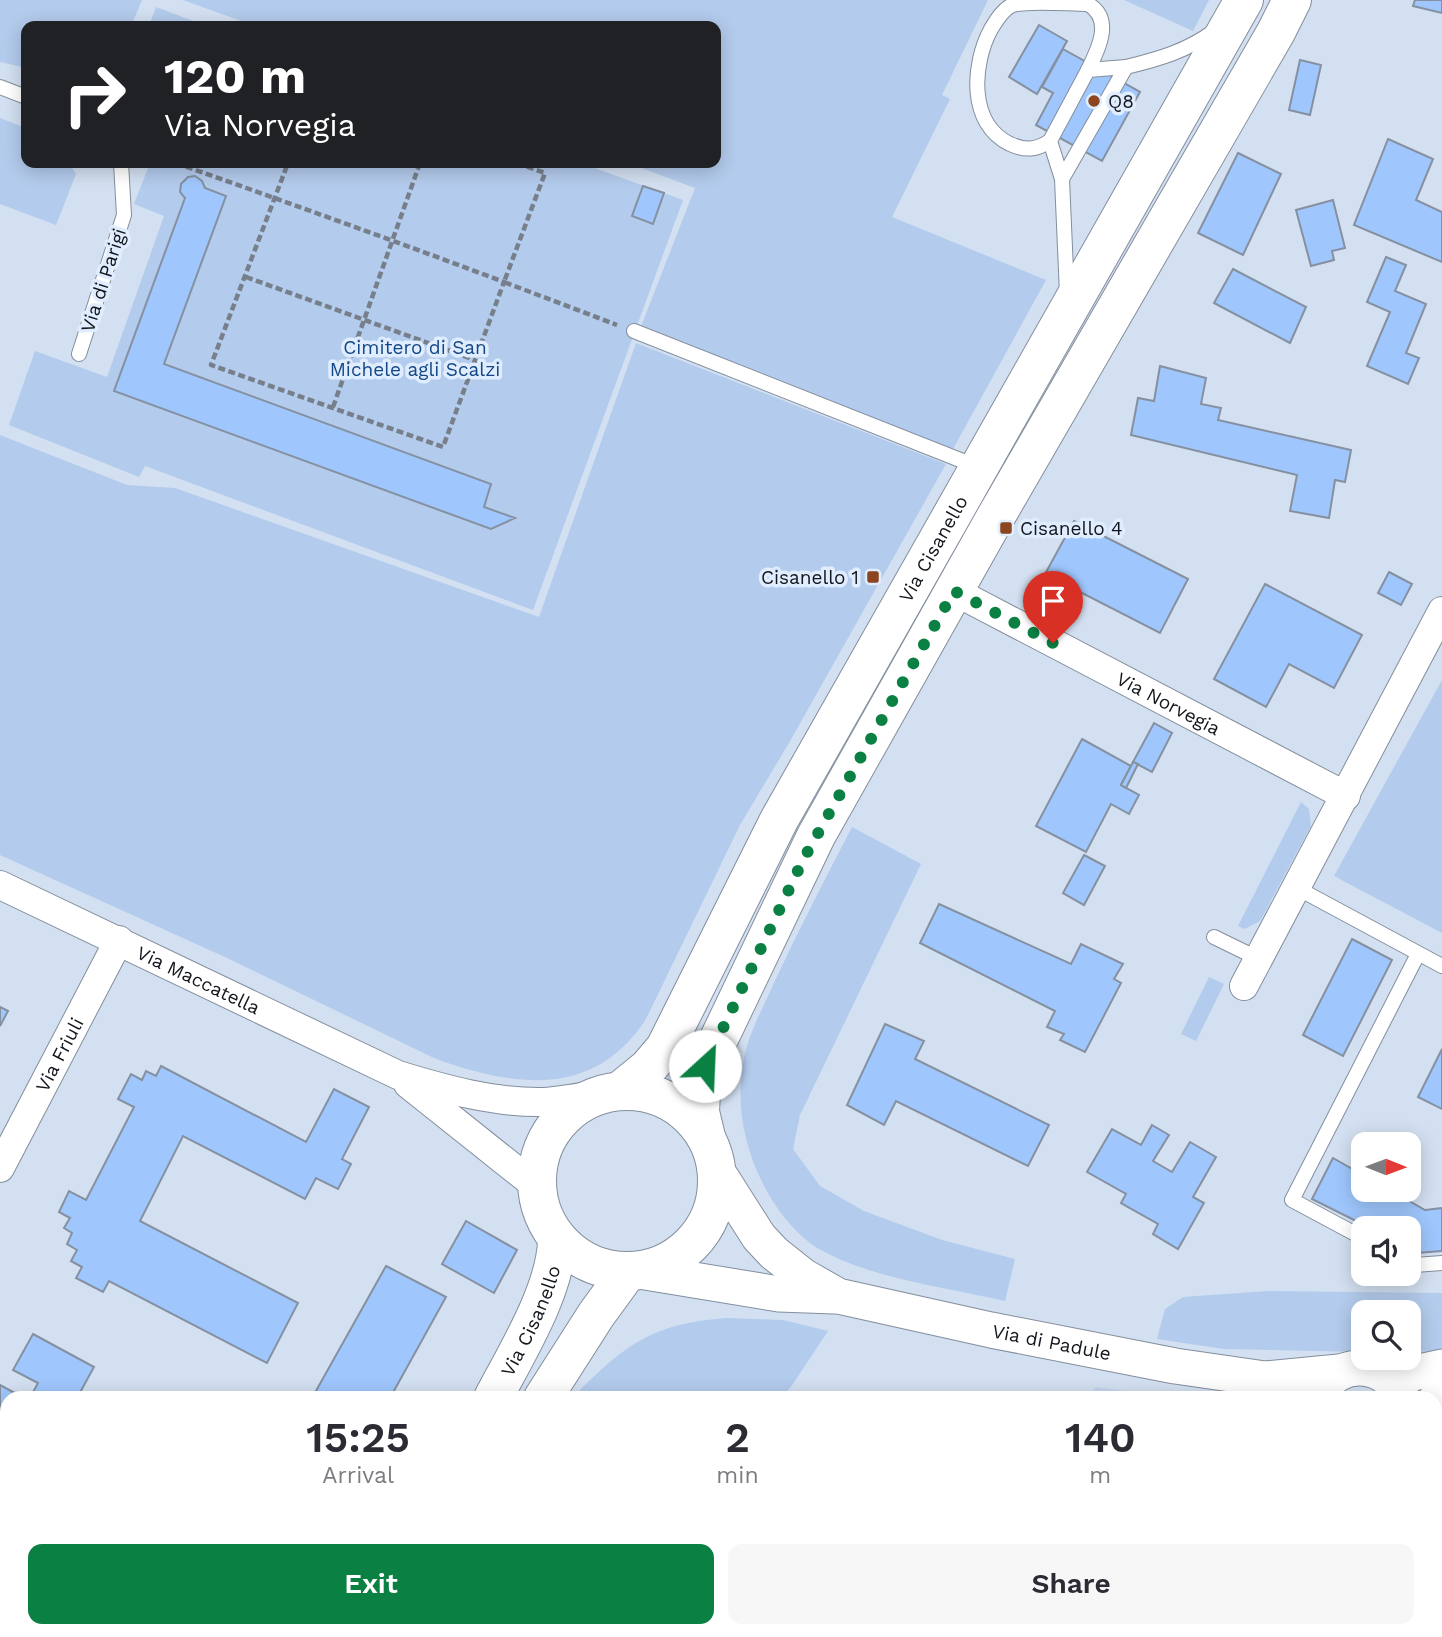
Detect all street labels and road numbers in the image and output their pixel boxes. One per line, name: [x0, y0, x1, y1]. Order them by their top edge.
street label: Via di Parigi: [76, 225, 131, 335]
street label: Via Cisanello: [894, 491, 973, 606]
street label: Via Norvegia: [1112, 667, 1224, 740]
street label: Via Maccatella: [133, 941, 264, 1020]
street label: Via Friuli: [31, 1014, 88, 1096]
street label: Via Cisanello: [496, 1263, 565, 1380]
street label: Via di Padule: [990, 1320, 1113, 1365]

